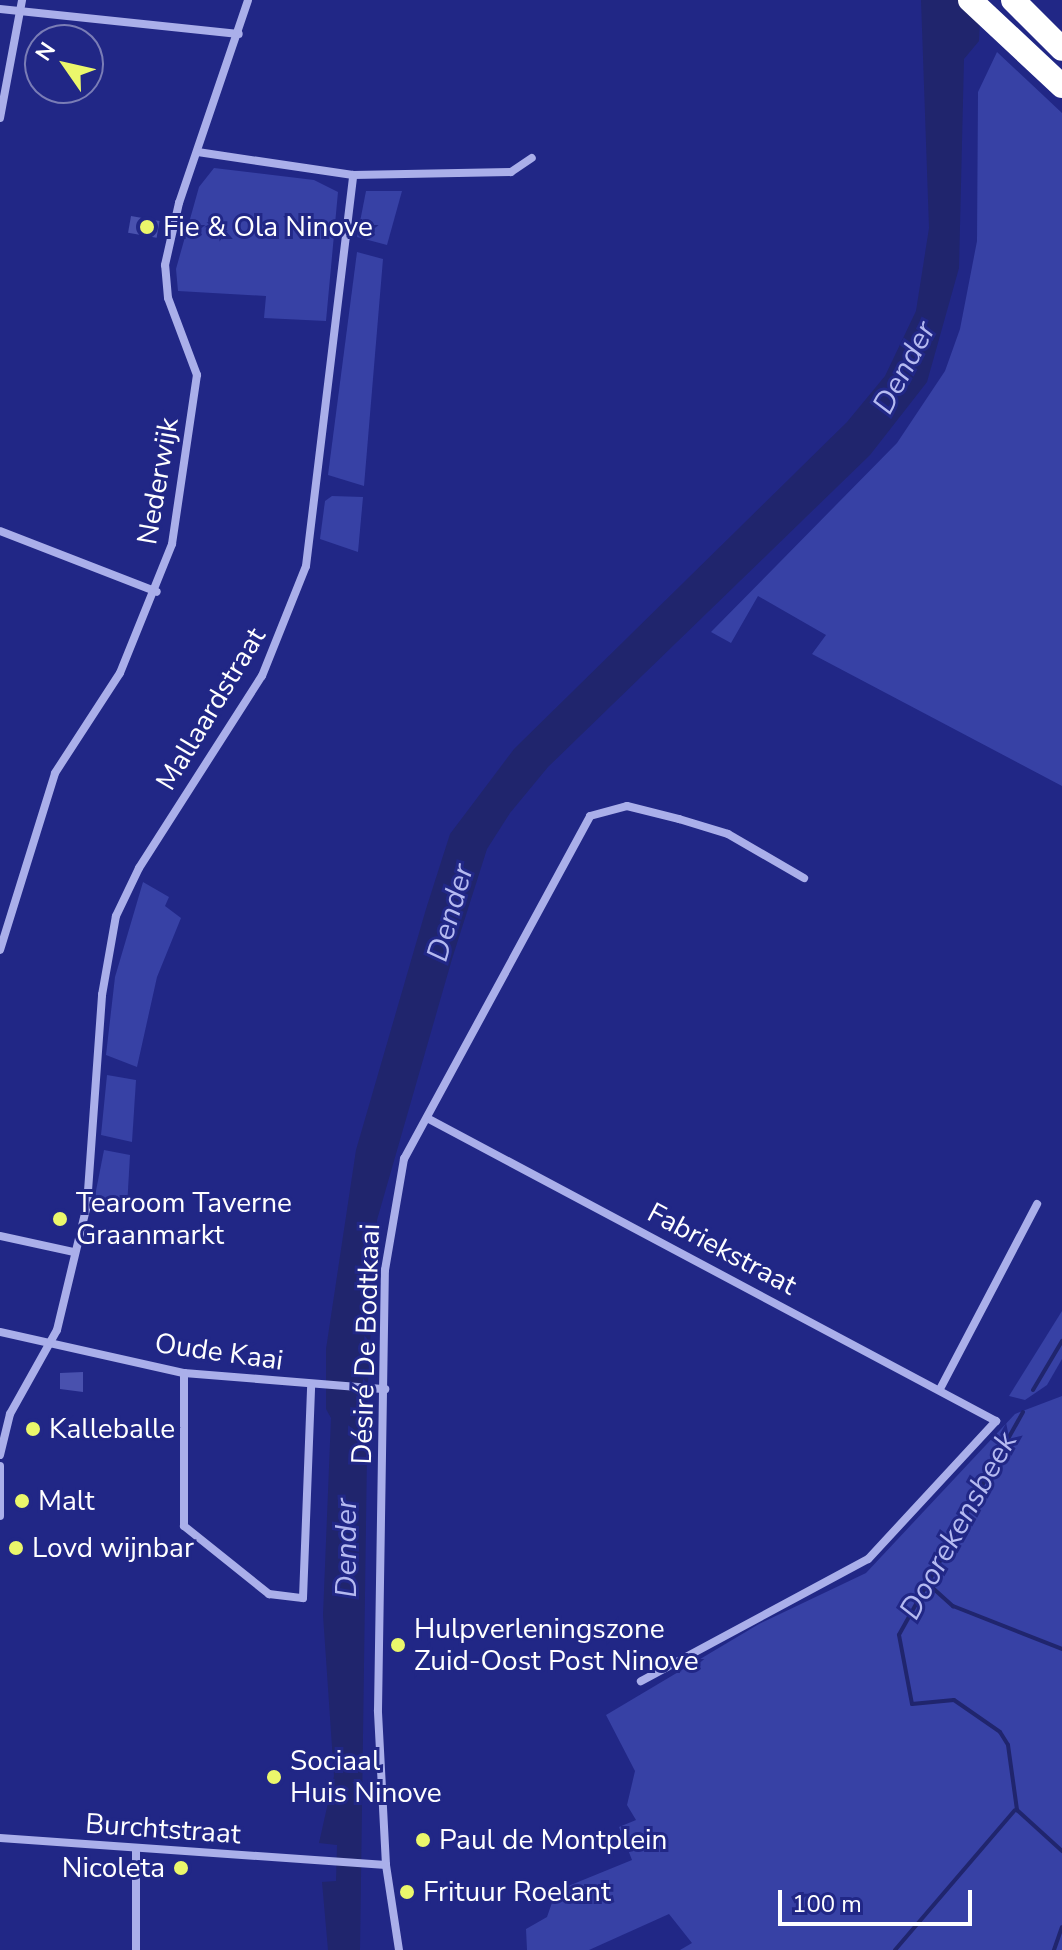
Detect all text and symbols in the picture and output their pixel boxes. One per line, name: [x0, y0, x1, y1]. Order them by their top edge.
north arrow: [24, 24, 104, 104]
text: N: [29, 36, 63, 67]
place label: Fie & Ola Ninove: [163, 210, 373, 244]
marker: Fie & Ola Ninove: [138, 218, 156, 236]
water label: Dender: [866, 316, 944, 420]
street label: Nederwijk: [130, 415, 186, 547]
street label: Mallaardstraat: [149, 622, 273, 796]
water label: Dender: [420, 860, 482, 966]
place label: Tearoom Taverne Graanmarkt: [76, 1186, 292, 1252]
street label: Fabriekstraat: [642, 1196, 802, 1302]
marker: Tearoom Taverne Graanmarkt: [51, 1210, 69, 1228]
street label: Désiré De Bodtkaai: [345, 1223, 387, 1465]
street label: Oude Kaai: [153, 1326, 285, 1378]
place label: Kalleballe: [49, 1412, 175, 1446]
marker: Kalleballe: [24, 1420, 42, 1438]
water label: Doorekensbeek: [893, 1426, 1025, 1626]
place label: Malt: [38, 1484, 95, 1518]
marker: Malt: [13, 1492, 31, 1510]
water label: Dender: [329, 1498, 365, 1598]
place label: Lovd wijnbar: [32, 1531, 194, 1565]
marker: Lovd wijnbar: [7, 1539, 25, 1557]
place label: Hulpverleningszone Zuid-Oost Post Ninove: [414, 1612, 699, 1678]
marker: Hulpverleningszone Zuid-Oost Post Ninove: [389, 1636, 407, 1654]
place label: Sociaal Huis Ninove: [290, 1744, 442, 1810]
marker: Sociaal Huis Ninove: [265, 1768, 283, 1786]
street label: Burchtstraat: [84, 1807, 242, 1851]
place label: Paul de Montplein: [439, 1823, 667, 1857]
marker: Paul de Montplein: [414, 1831, 432, 1849]
place label: Nicoleta: [62, 1851, 165, 1885]
marker: Nicoleta: [172, 1859, 190, 1877]
scale bar: [782, 1874, 976, 1924]
place label: Frituur Roelant: [423, 1875, 611, 1909]
marker: Frituur Roelant: [398, 1883, 416, 1901]
text: 100 m: [792, 1888, 862, 1920]

